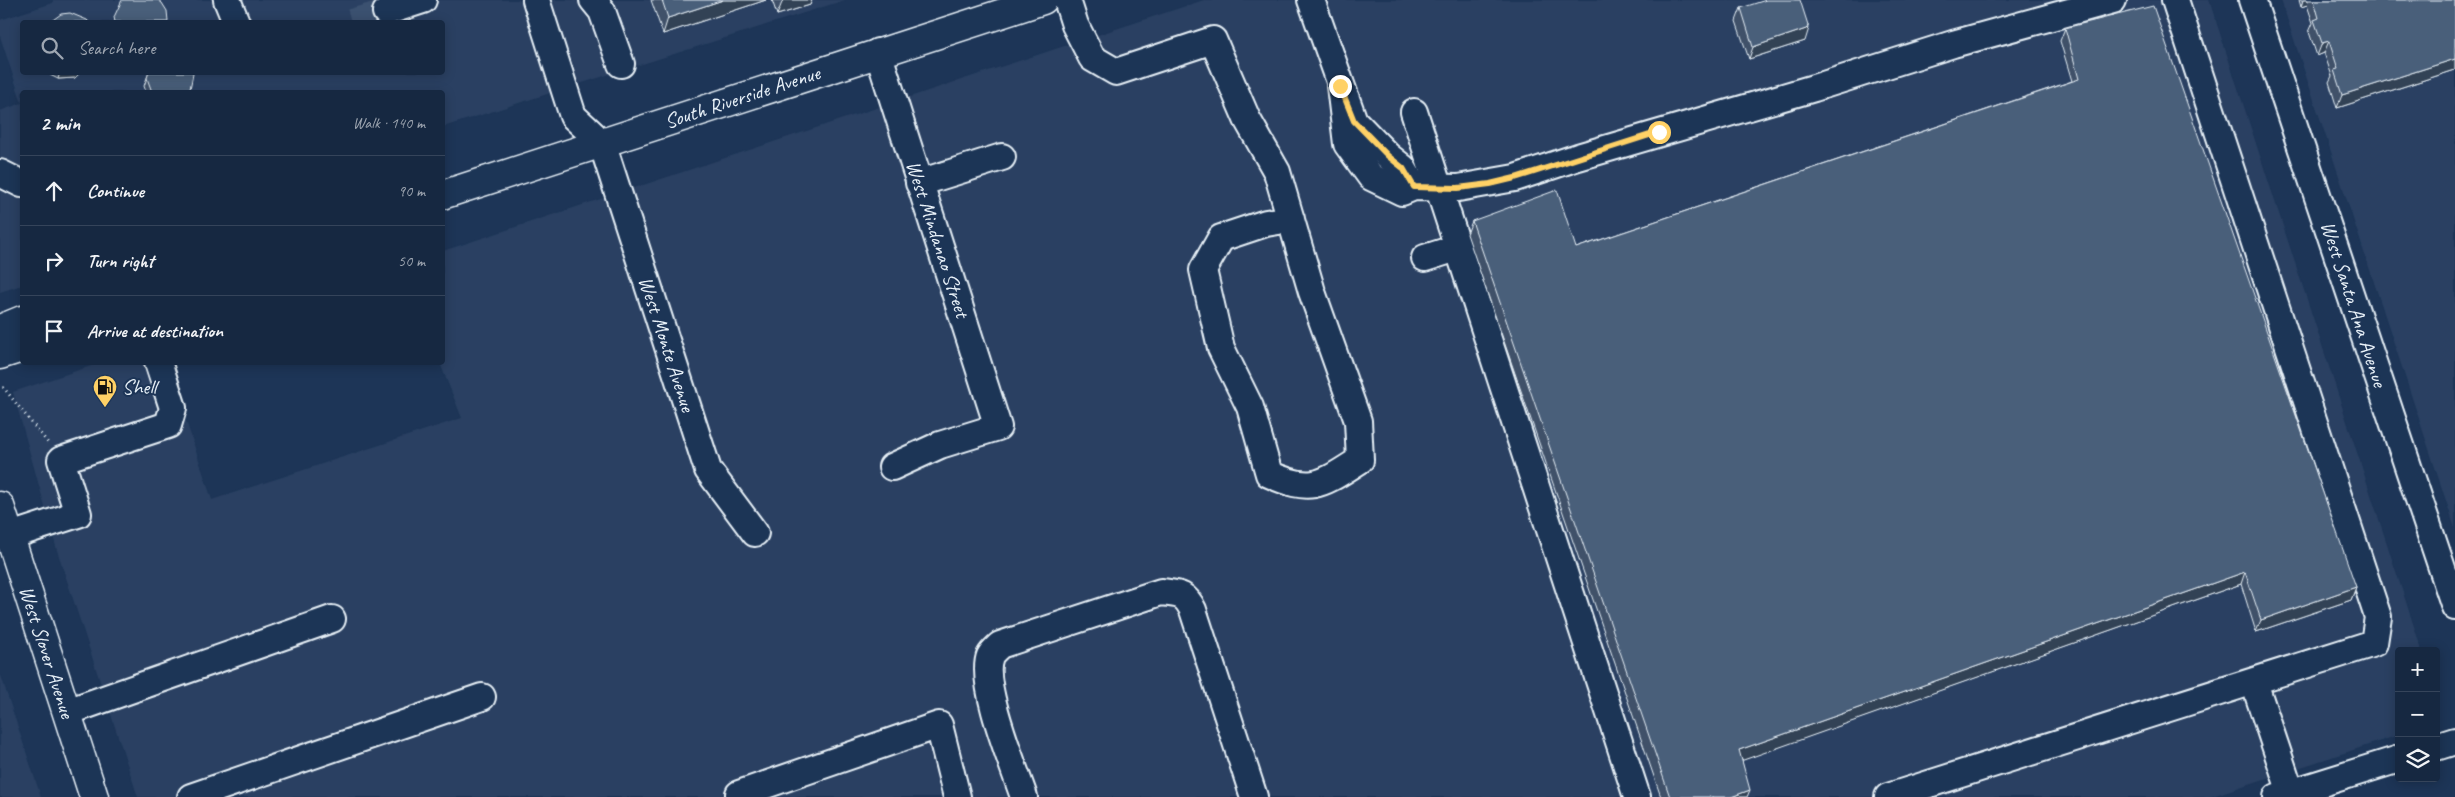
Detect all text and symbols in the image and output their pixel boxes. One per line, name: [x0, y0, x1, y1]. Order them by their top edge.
search box: [20, 20, 445, 75]
icon: search: [38, 34, 66, 62]
text: Search here: [78, 36, 155, 60]
street label: South Riverside Avenue: [661, 59, 824, 134]
route end: [1329, 75, 1352, 98]
text: 2 min: [40, 110, 80, 136]
text: Walk · 140 m: [353, 113, 425, 133]
route start: [1648, 121, 1671, 144]
street label: West Mindanao Street: [900, 157, 976, 323]
icon: ahead: [40, 177, 68, 205]
text: Continue: [87, 179, 144, 203]
text: 90 m: [398, 181, 425, 201]
street label: West Santa Ana Avenue: [2315, 218, 2394, 392]
icon: right: [40, 247, 68, 275]
text: Turn right: [87, 249, 154, 273]
text: 50 m: [398, 251, 425, 271]
street label: West Monte Avenue: [633, 273, 701, 416]
icon: arrive: [40, 317, 68, 345]
text: Arrive at destination: [87, 319, 223, 343]
fuel station icon: Shell: [92, 374, 118, 408]
place label: Shell: [122, 374, 160, 400]
street label: West Slover Avenue: [13, 583, 81, 722]
map controls: [2395, 647, 2440, 782]
button: +: [2395, 647, 2440, 692]
button: −: [2395, 692, 2440, 737]
button: layers: [2395, 737, 2440, 782]

